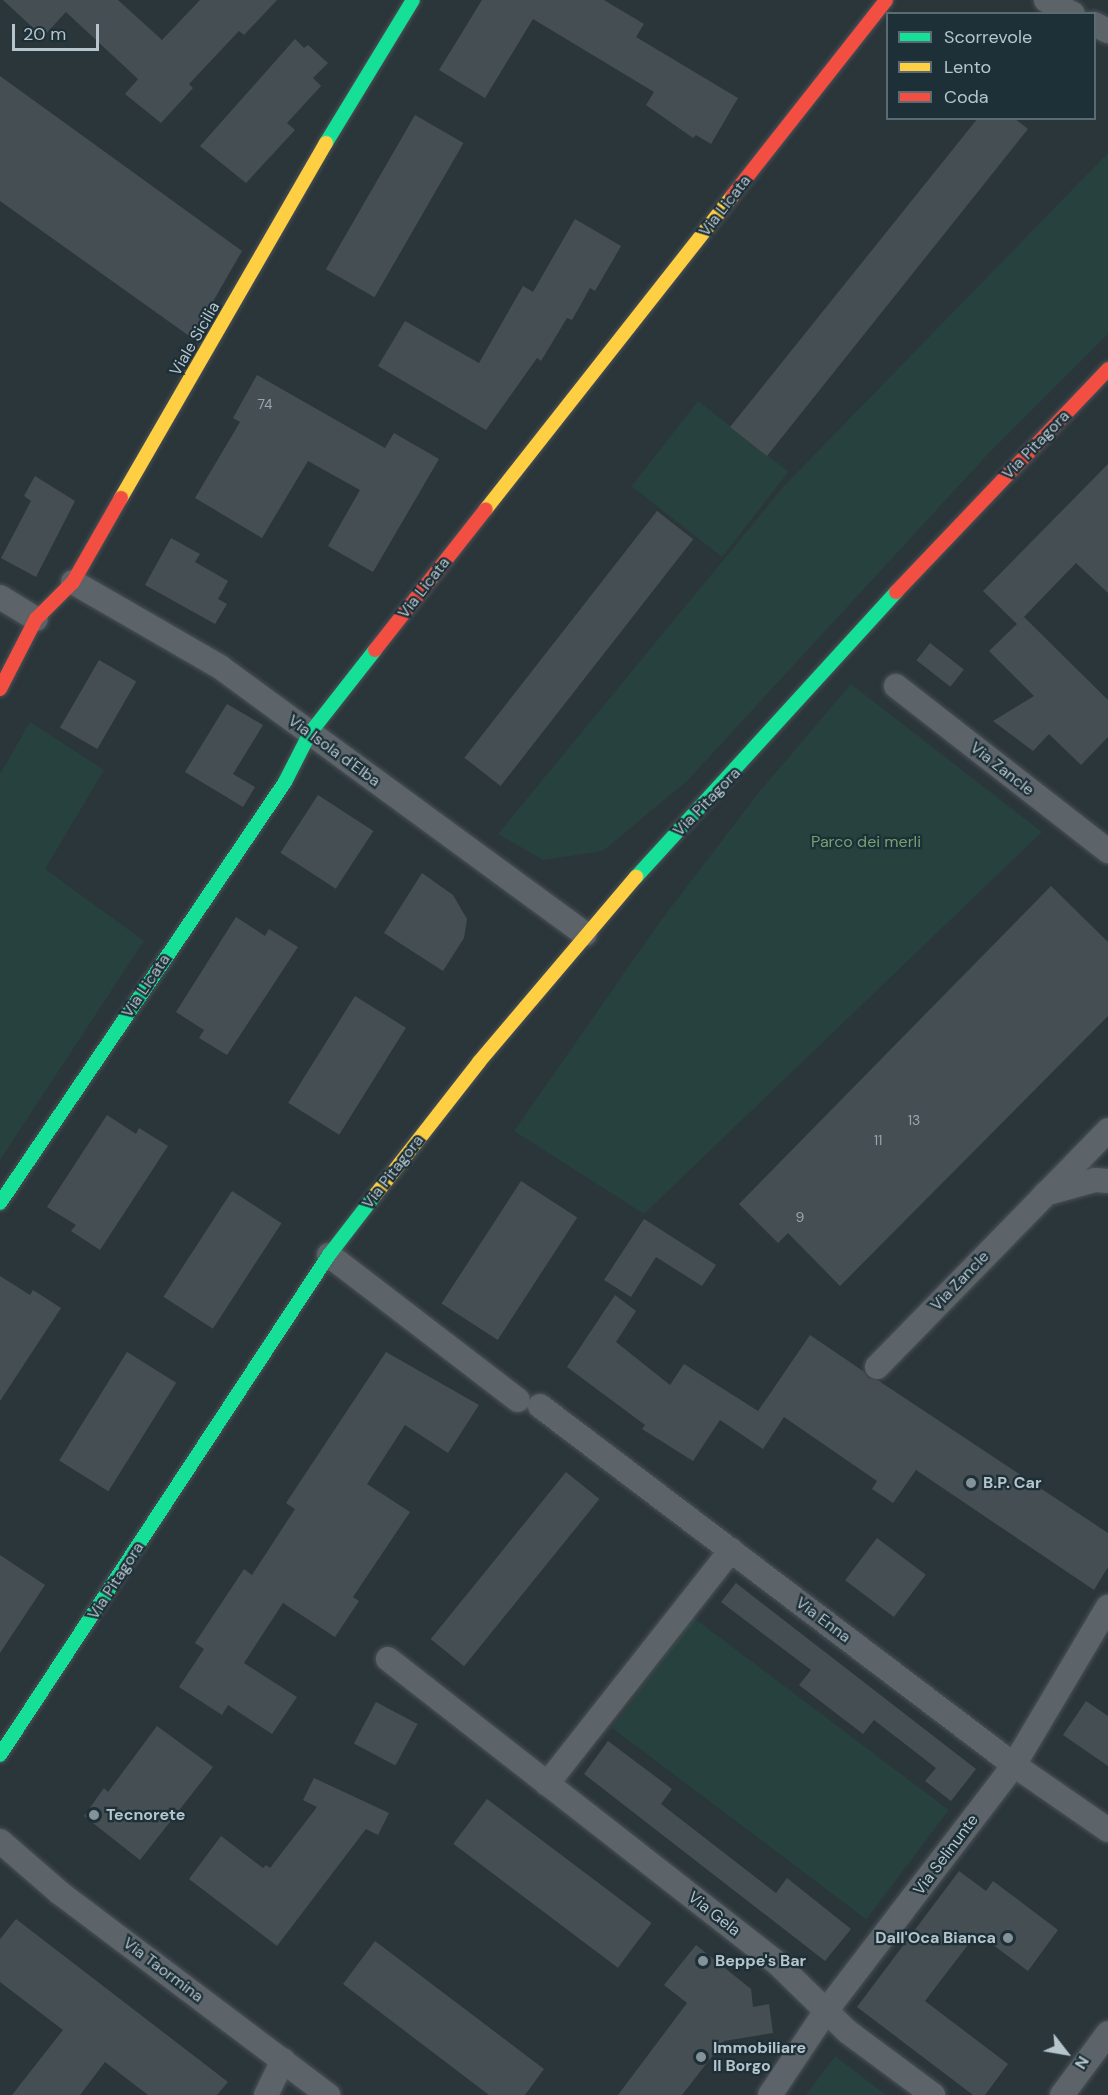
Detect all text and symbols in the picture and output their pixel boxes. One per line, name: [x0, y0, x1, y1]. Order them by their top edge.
scale bar: [15, 12, 102, 50]
legend: [886, 12, 1096, 120]
text: 20 m: [23, 22, 66, 46]
text: Scorrevole: [944, 25, 1032, 49]
text: Lento: [944, 55, 991, 79]
text: Coda: [944, 85, 989, 109]
street label: Via Licata: [695, 172, 755, 240]
street label: Viale Sicilia: [166, 299, 224, 379]
house number: 74: [257, 396, 273, 412]
street label: Via Pitagora: [998, 407, 1074, 483]
street label: Via Licata: [394, 554, 454, 622]
street label: Via Isola d'Elba: [284, 711, 384, 791]
street label: Via Zancle: [966, 738, 1038, 800]
street label: Via Pitagora: [669, 764, 745, 840]
park label: Parco dei merli: [811, 832, 921, 852]
street label: Via Licata: [118, 951, 174, 1021]
house number: 13: [908, 1112, 920, 1128]
street label: Via Pitagora: [358, 1131, 428, 1213]
house number: 11: [874, 1132, 882, 1148]
house number: 9: [796, 1209, 804, 1225]
street label: Via Zancle: [927, 1247, 993, 1315]
place label: B.P. Car: [983, 1473, 1041, 1493]
marker: B.P. Car: [964, 1476, 978, 1490]
street label: Via Pitagora: [84, 1539, 148, 1623]
street label: Via Enna: [792, 1593, 854, 1647]
place label: Tecnorete: [106, 1805, 185, 1825]
marker: Tecnorete: [87, 1808, 101, 1822]
street label: Via Selinunte: [909, 1811, 983, 1899]
street label: Via Gela: [684, 1888, 744, 1940]
place label: Dall'Oca Bianca: [875, 1928, 996, 1948]
marker: Dall'Oca Bianca: [1001, 1931, 1015, 1945]
street label: Via Taormina: [119, 1934, 207, 2006]
place label: Beppe's Bar: [715, 1951, 806, 1971]
marker: Beppe's Bar: [696, 1954, 710, 1968]
north arrow: [1036, 2023, 1096, 2083]
place label: Immobiliare Il Borgo: [713, 2038, 806, 2076]
marker: Immobiliare Il Borgo: [694, 2050, 708, 2064]
text: N: [1070, 2052, 1094, 2073]

